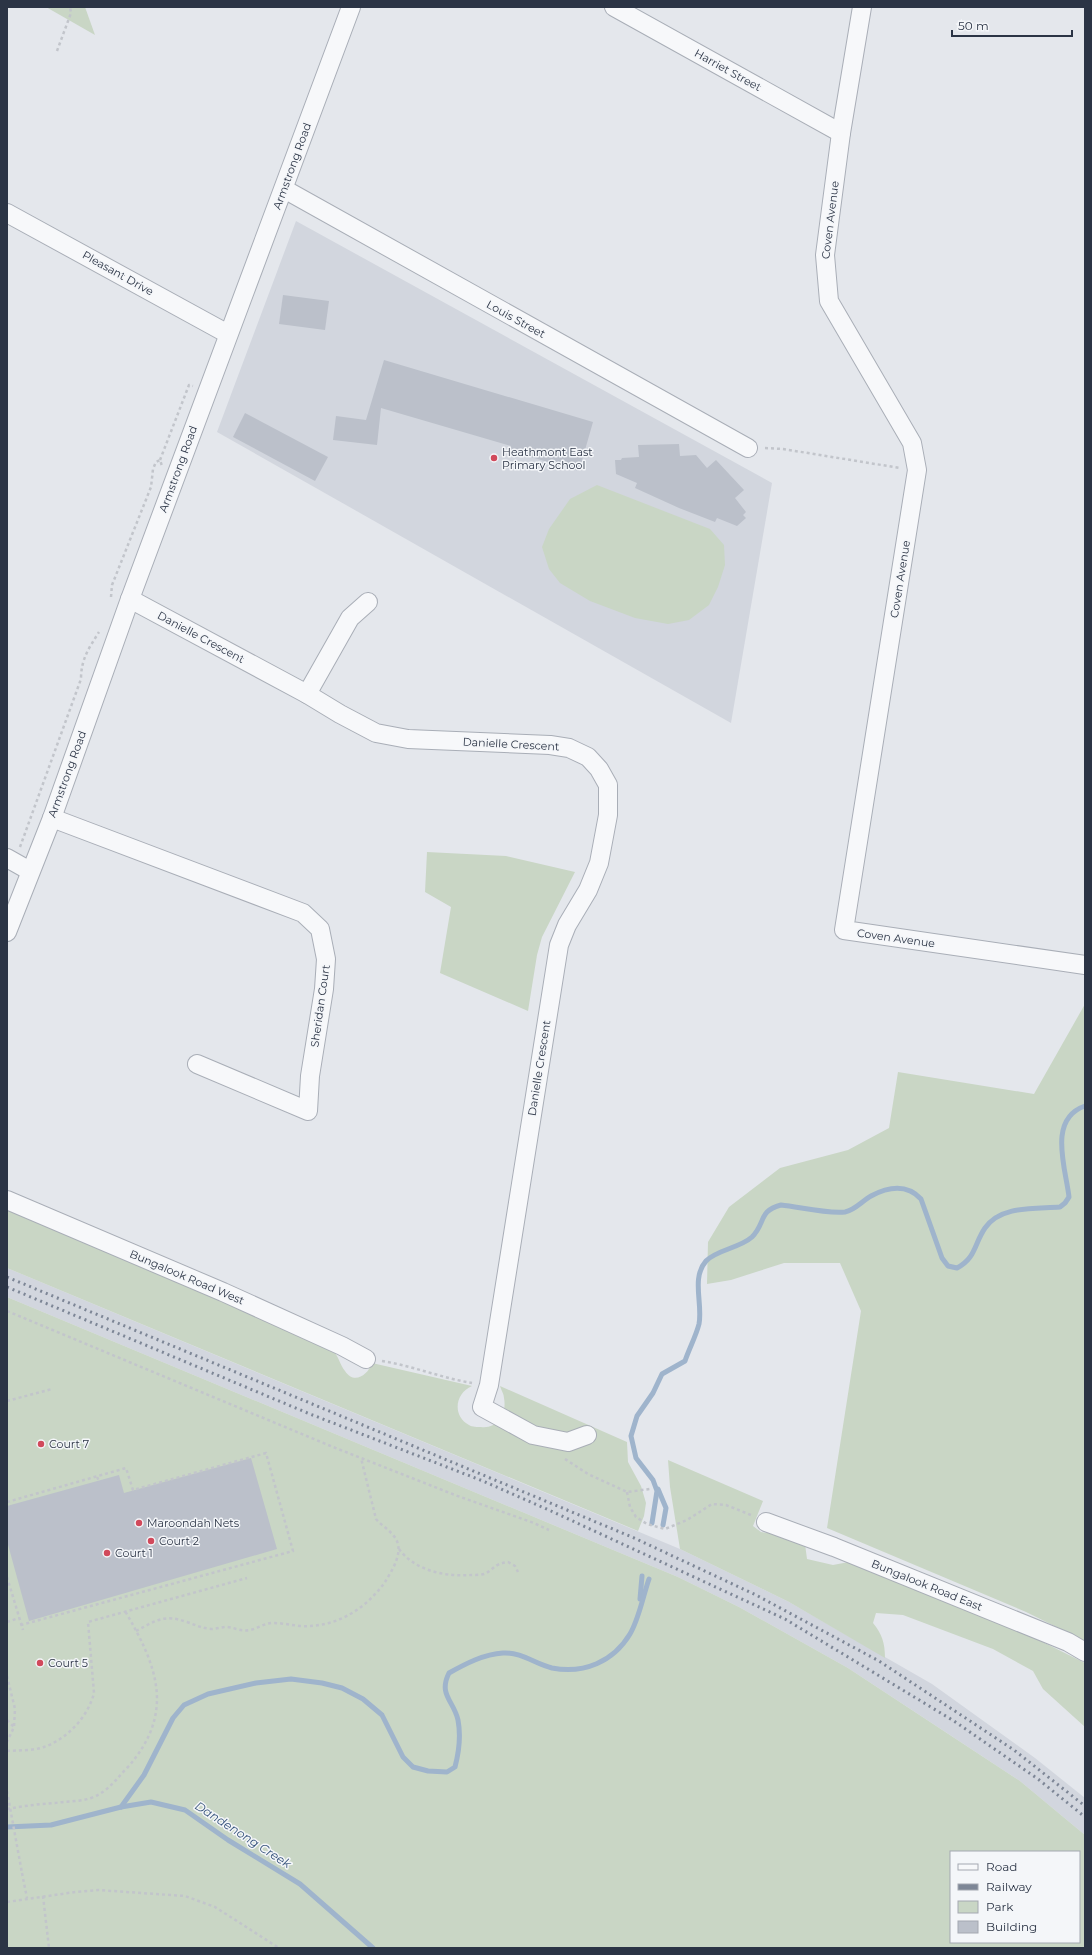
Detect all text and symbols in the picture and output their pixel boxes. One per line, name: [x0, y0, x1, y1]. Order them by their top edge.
scale bar: [952, 12, 1072, 38]
text: 50 m: [958, 18, 989, 33]
street label: Harriet Street: [692, 46, 764, 94]
street label: Armstrong Road: [270, 121, 314, 211]
street label: Coven Avenue: [818, 180, 842, 260]
street label: Pleasant Drive: [80, 248, 156, 299]
street label: Louis Street: [484, 297, 548, 341]
street label: Armstrong Road: [156, 424, 200, 514]
place label: Heathmont East Primary School: [502, 445, 593, 472]
marker: Heathmont East Primary School: [489, 453, 499, 463]
street label: Coven Avenue: [887, 539, 913, 619]
street label: Danielle Crescent: [155, 608, 247, 666]
street label: Armstrong Road: [45, 729, 89, 819]
street label: Danielle Crescent: [462, 734, 560, 754]
street label: Coven Avenue: [856, 926, 936, 950]
street label: Sheridan Court: [307, 963, 333, 1048]
street label: Danielle Crescent: [525, 1019, 554, 1117]
street label: Bungalook Road West: [128, 1247, 247, 1308]
place label: Court 7: [49, 1437, 89, 1451]
marker: Court 7: [36, 1439, 46, 1449]
place label: Maroondah Nets: [147, 1516, 240, 1530]
marker: Maroondah Nets: [134, 1518, 144, 1528]
place label: Court 2: [159, 1534, 199, 1548]
marker: Court 2: [146, 1536, 156, 1546]
place label: Court 1: [115, 1546, 153, 1560]
marker: Court 1: [102, 1548, 112, 1558]
street label: Bungalook Road East: [869, 1556, 985, 1614]
place label: Court 5: [48, 1656, 88, 1670]
marker: Court 5: [35, 1658, 45, 1668]
water label: Dandenong Creek: [192, 1798, 295, 1872]
legend: [950, 1851, 1080, 1943]
text: Road: [986, 1859, 1017, 1874]
text: Railway: [986, 1879, 1032, 1894]
text: Park: [986, 1899, 1014, 1914]
text: Building: [986, 1919, 1037, 1934]

